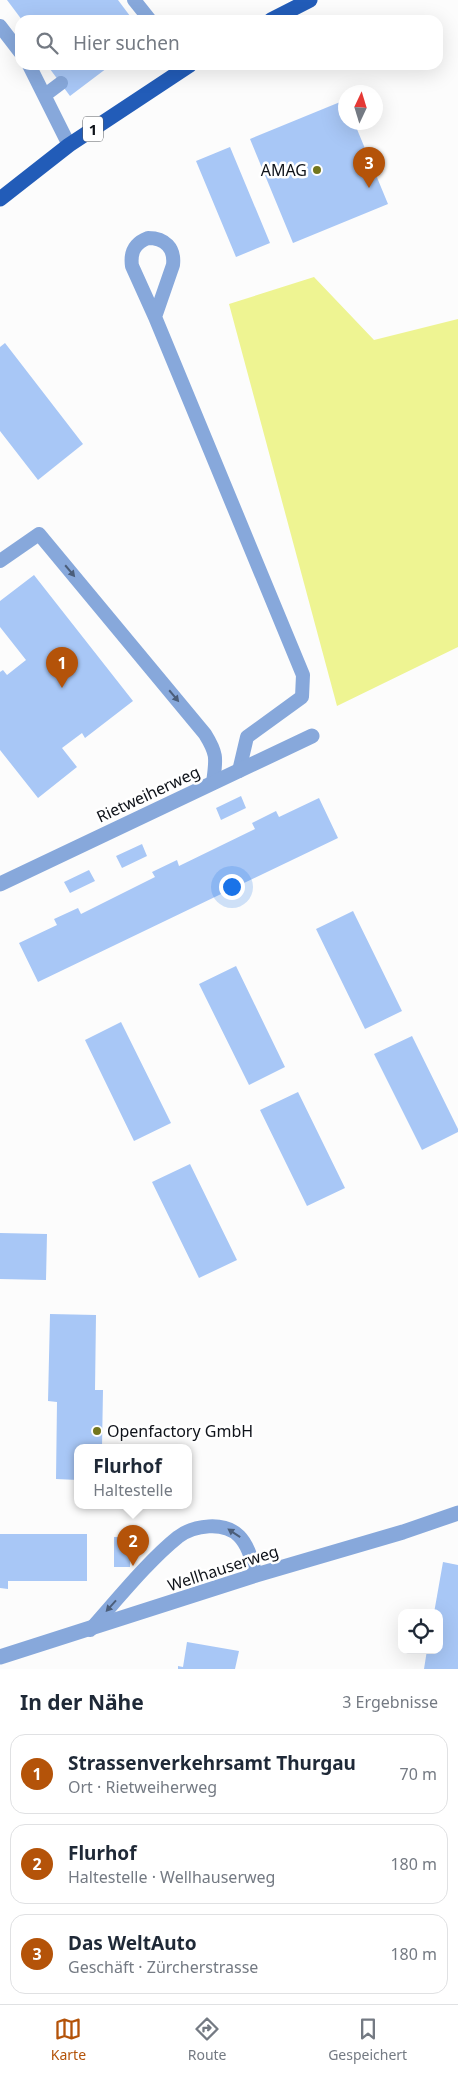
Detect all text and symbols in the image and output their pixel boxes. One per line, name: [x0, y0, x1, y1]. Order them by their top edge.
search box: [15, 15, 443, 70]
icon: search: [33, 29, 61, 57]
text: Hier suchen: [73, 30, 180, 56]
north arrow: [338, 85, 383, 130]
road number: 1: [83, 116, 103, 142]
pin: 3: [353, 147, 385, 188]
place label: AMAG: [261, 159, 307, 181]
marker: AMAG: [311, 164, 323, 176]
one-way arrow: [65, 565, 76, 578]
pin: 1: [46, 647, 78, 688]
one-way arrow: [168, 690, 180, 702]
street label: Rietweiherweg: [93, 760, 203, 828]
your location: [219, 874, 245, 900]
place label: Openfactory GmbH: [107, 1420, 253, 1442]
marker: Openfactory GmbH: [91, 1425, 103, 1437]
popup: [74, 1444, 192, 1509]
text: Flurhof: [93, 1453, 162, 1479]
text: Haltestelle: [93, 1479, 173, 1501]
pin: 2: [117, 1525, 149, 1566]
one-way arrow: [227, 1529, 241, 1538]
street label: Wellhauserweg: [165, 1540, 281, 1596]
one-way arrow: [105, 1600, 117, 1612]
map controls: [398, 1609, 443, 1654]
button: locate: [398, 1609, 443, 1654]
text: In der Nähe: [20, 1688, 144, 1716]
text: 3 Ergebnisse: [342, 1691, 438, 1713]
text: Strassenverkehrsamt Thurgau: [68, 1750, 356, 1776]
text: 1: [32, 1763, 42, 1785]
text: 70 m: [400, 1763, 437, 1785]
text: Ort · Rietweiherweg: [68, 1776, 217, 1798]
text: Flurhof: [68, 1840, 137, 1866]
text: 2: [32, 1853, 42, 1875]
text: 180 m: [390, 1853, 437, 1875]
text: Haltestelle · Wellhauserweg: [68, 1866, 275, 1888]
text: Das WeltAuto: [68, 1930, 197, 1956]
text: 3: [32, 1943, 42, 1965]
text: 180 m: [390, 1943, 437, 1965]
text: Geschäft · Zürcherstrasse: [68, 1956, 258, 1978]
tab: Karte: [51, 2015, 86, 2064]
tab: Route: [188, 2015, 227, 2064]
tab: Gespeichert: [328, 2015, 407, 2064]

